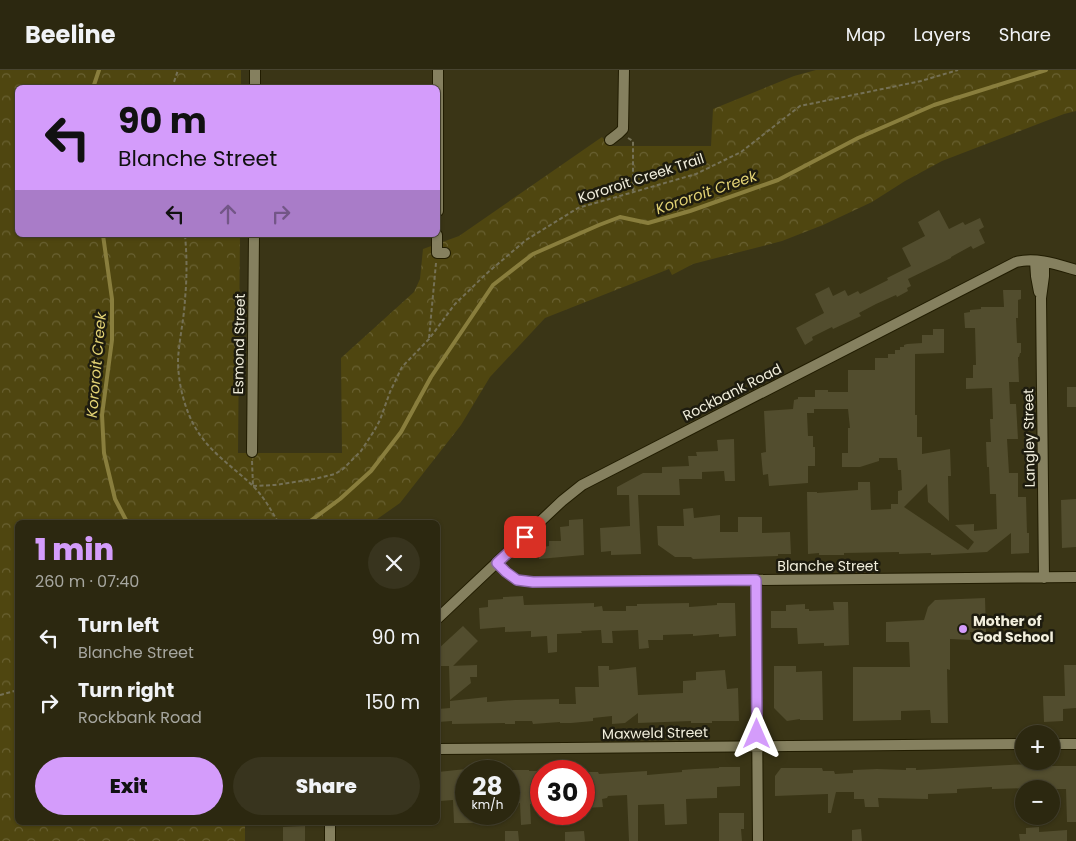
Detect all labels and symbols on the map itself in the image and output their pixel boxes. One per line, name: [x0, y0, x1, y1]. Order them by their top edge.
street label: Kororoit Creek Trail: [576, 150, 706, 206]
water label: Kororoit Creek: [653, 166, 759, 218]
street label: Esmond Street: [228, 293, 250, 395]
water label: Kororoit Creek: [81, 310, 111, 419]
street label: Rockbank Road: [679, 358, 785, 426]
street label: Langley Street: [1018, 388, 1040, 488]
pin: [504, 516, 546, 558]
street label: Blanche Street: [777, 556, 879, 576]
place label: Mother of God School: [973, 611, 1054, 647]
marker: Mother of God School: [957, 623, 969, 635]
position arrow: [730, 707, 782, 759]
street label: Maxweld Street: [602, 722, 708, 744]
speed limit sign: 30: [530, 760, 595, 825]

